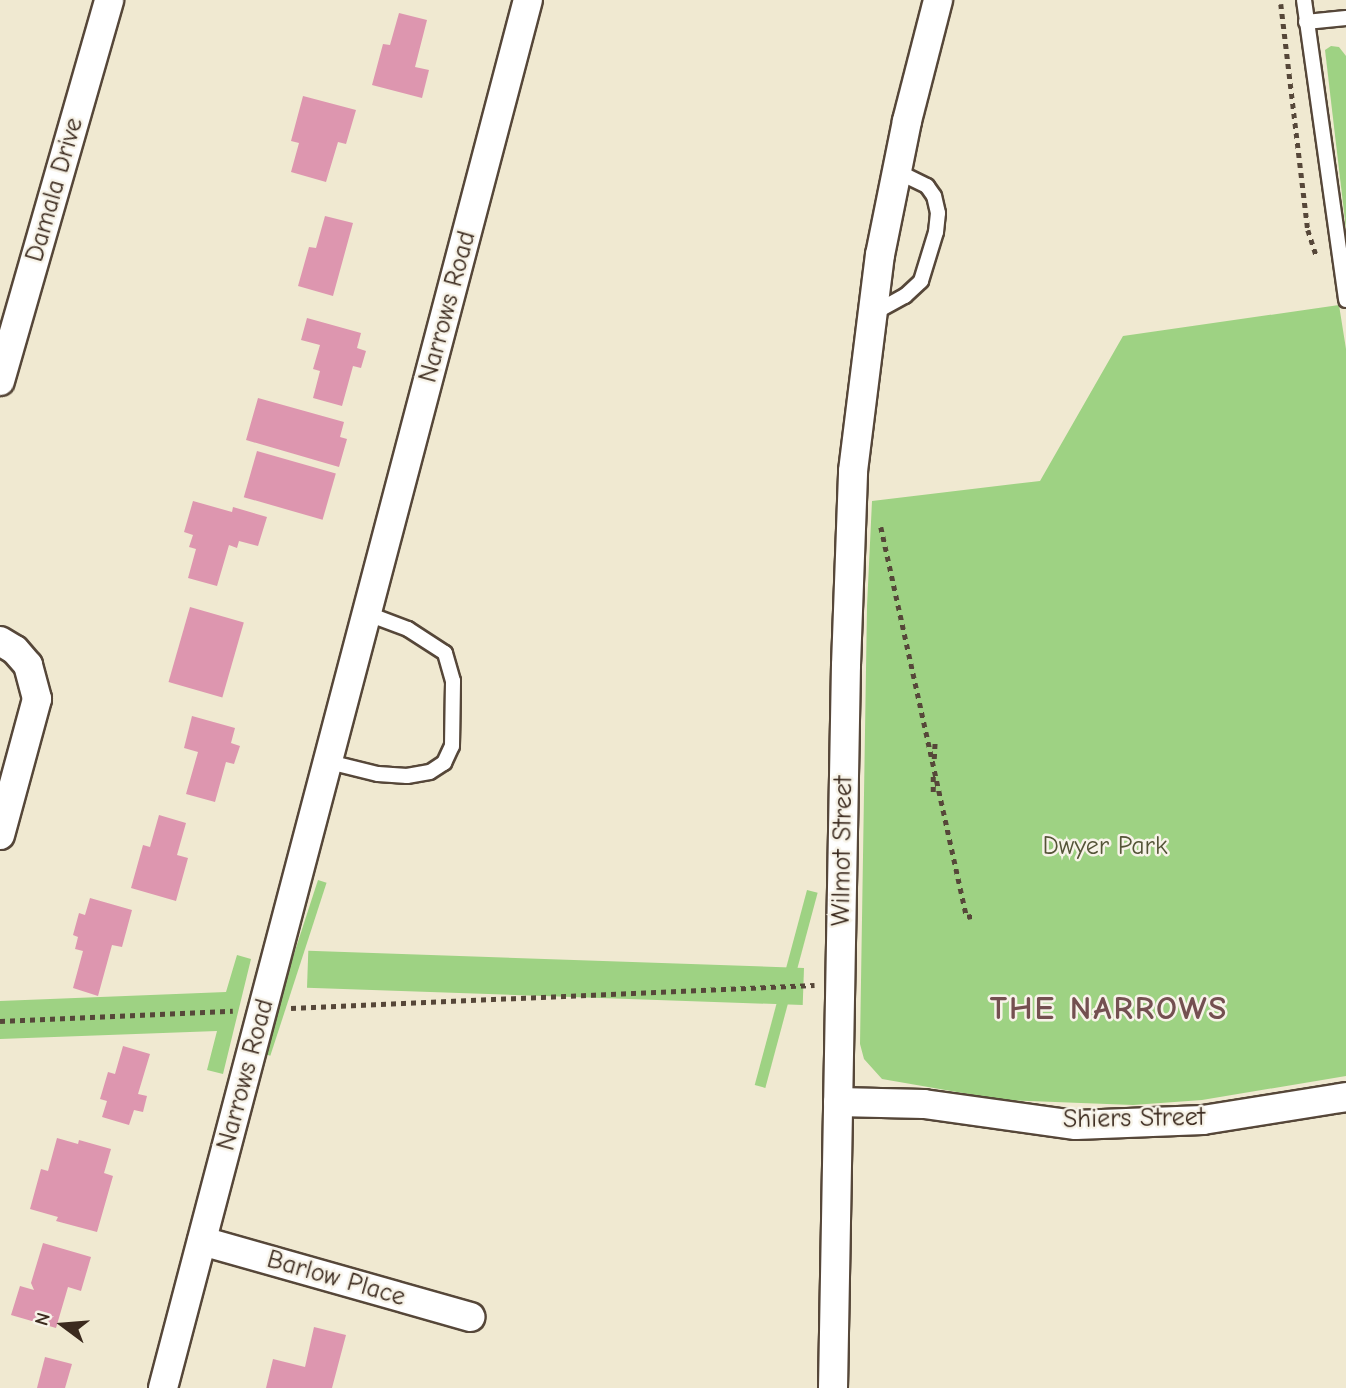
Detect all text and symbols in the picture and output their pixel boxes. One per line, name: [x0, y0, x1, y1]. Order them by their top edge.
street label: Damala Drive: [20, 114, 90, 266]
street label: Narrows Road: [413, 228, 483, 386]
street label: Wilmot Street: [826, 776, 860, 926]
park label: Dwyer Park: [1043, 831, 1167, 863]
district label: THE NARROWS: [991, 989, 1227, 1029]
street label: Narrows Road: [211, 996, 281, 1154]
street label: Shiers Street: [1063, 1102, 1205, 1136]
street label: Barlow Place: [263, 1244, 409, 1314]
north arrow: [28, 1290, 98, 1360]
text: N: [31, 1310, 55, 1328]

